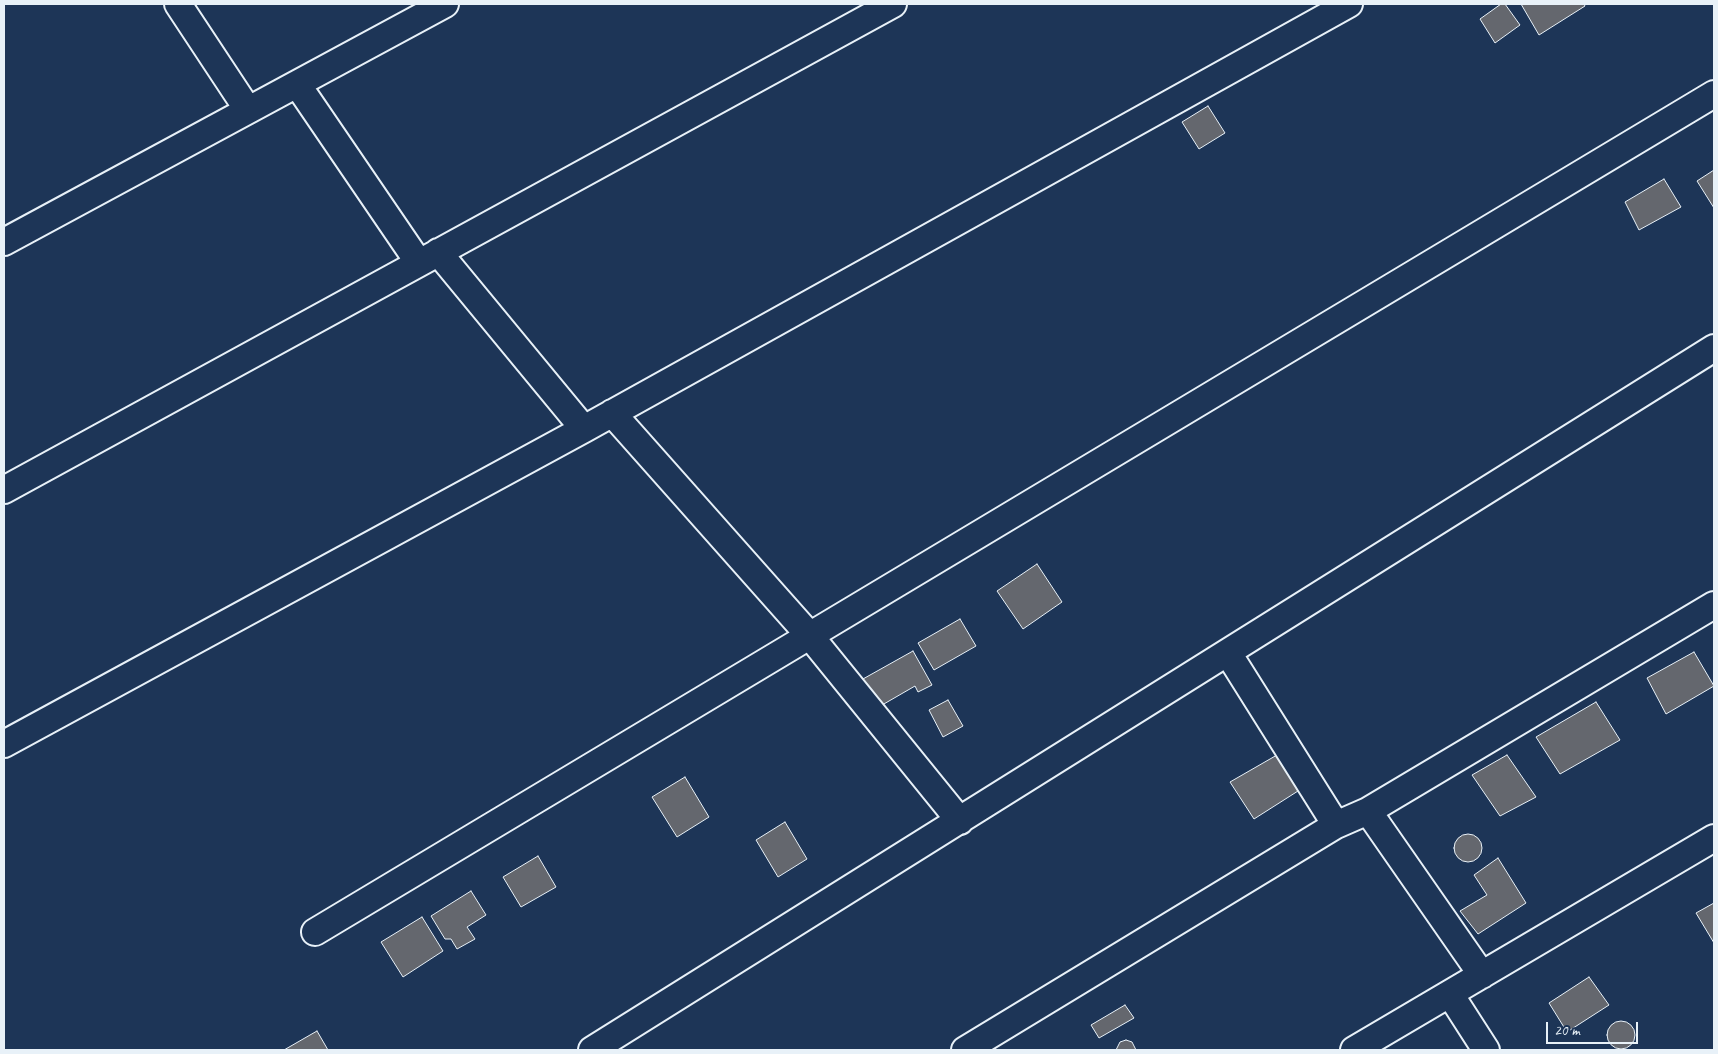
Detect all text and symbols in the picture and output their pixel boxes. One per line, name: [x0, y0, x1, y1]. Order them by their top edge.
scale bar: [1548, 1012, 1640, 1044]
text: 20 m: [1554, 1021, 1580, 1040]

